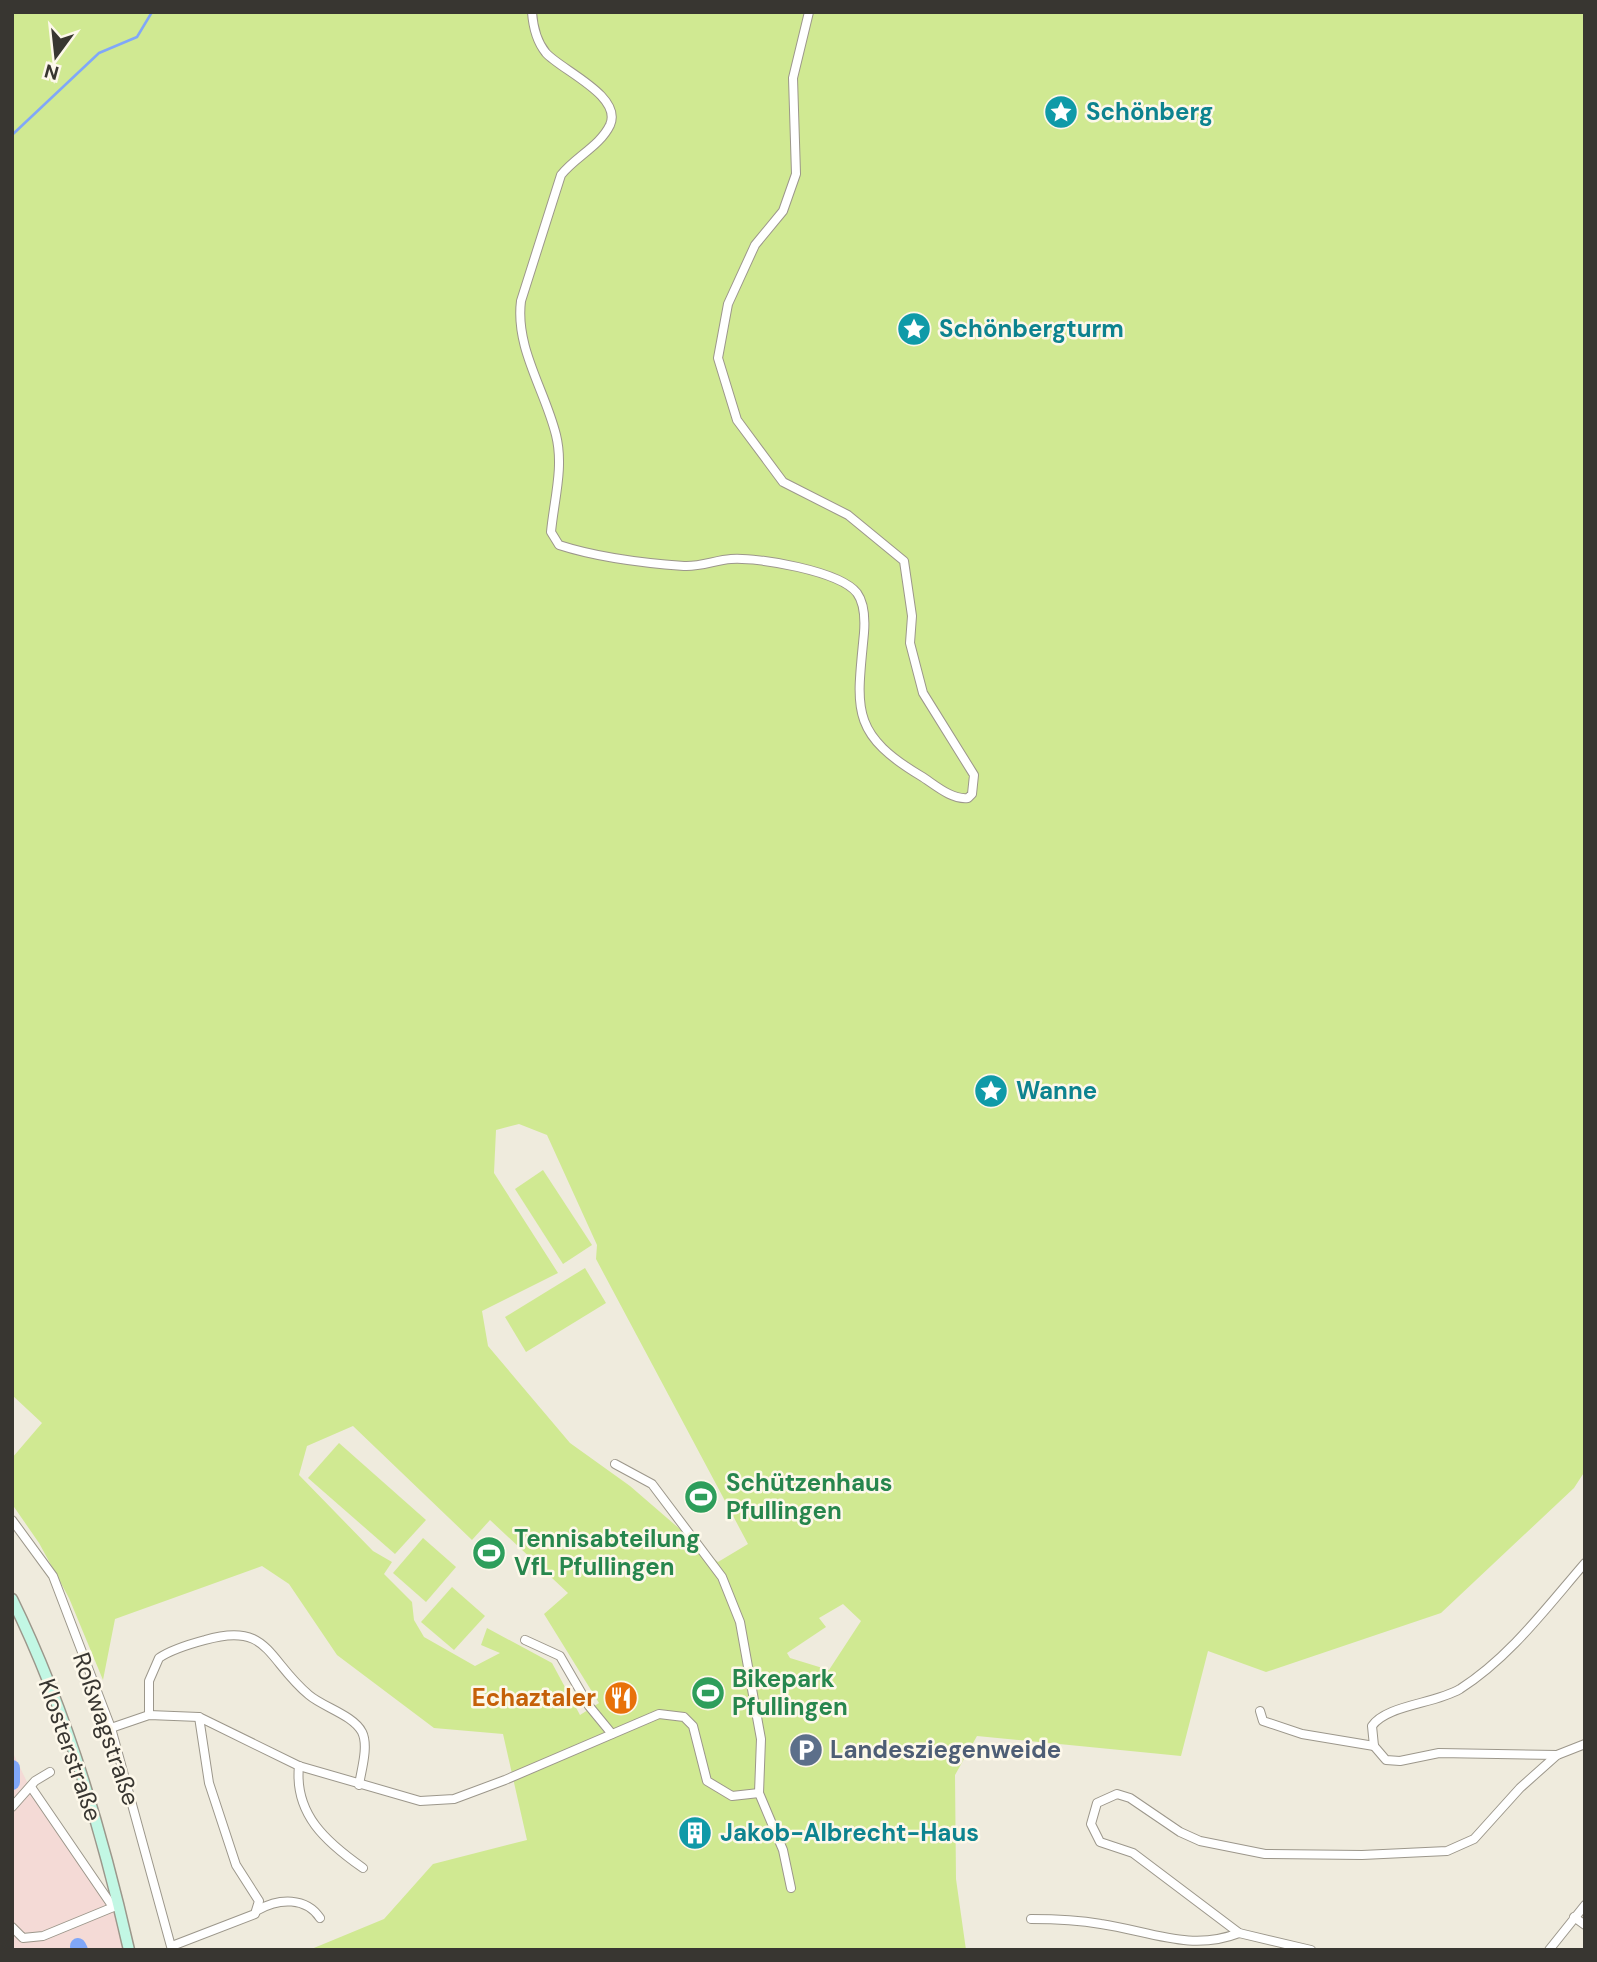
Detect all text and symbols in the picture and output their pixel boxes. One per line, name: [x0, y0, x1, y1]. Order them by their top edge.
north arrow: [21, 21, 91, 91]
text: N: [42, 58, 62, 86]
place icon: Schönberg: [1042, 93, 1080, 131]
place label: Schönberg: [1086, 96, 1213, 127]
place icon: Schönbergturm: [895, 310, 933, 348]
place label: Schönbergturm: [939, 313, 1124, 344]
place icon: Wanne: [972, 1072, 1010, 1110]
place label: Wanne: [1016, 1075, 1097, 1106]
place label: Schützenhaus Pfullingen: [726, 1467, 893, 1526]
sports icon: Schützenhaus Pfullingen: [682, 1478, 720, 1516]
place label: Tennisabteilung VfL Pfullingen: [514, 1523, 700, 1582]
sports icon: Tennisabteilung VfL Pfullingen: [470, 1534, 508, 1572]
street label: Roßwagstraße: [66, 1648, 147, 1809]
place label: Bikepark Pfullingen: [732, 1663, 848, 1722]
street label: Klosterstraße: [32, 1674, 109, 1825]
sports icon: Bikepark Pfullingen: [689, 1674, 727, 1712]
restaurant icon: Echaztaler: [602, 1679, 640, 1717]
place label: Echaztaler: [472, 1682, 596, 1713]
parking icon: Landesziegenweide: [787, 1731, 825, 1769]
place label: Landesziegenweide: [830, 1734, 1061, 1765]
building icon: Jakob-Albrecht-Haus: [676, 1814, 714, 1852]
place label: Jakob-Albrecht-Haus: [720, 1817, 979, 1848]

